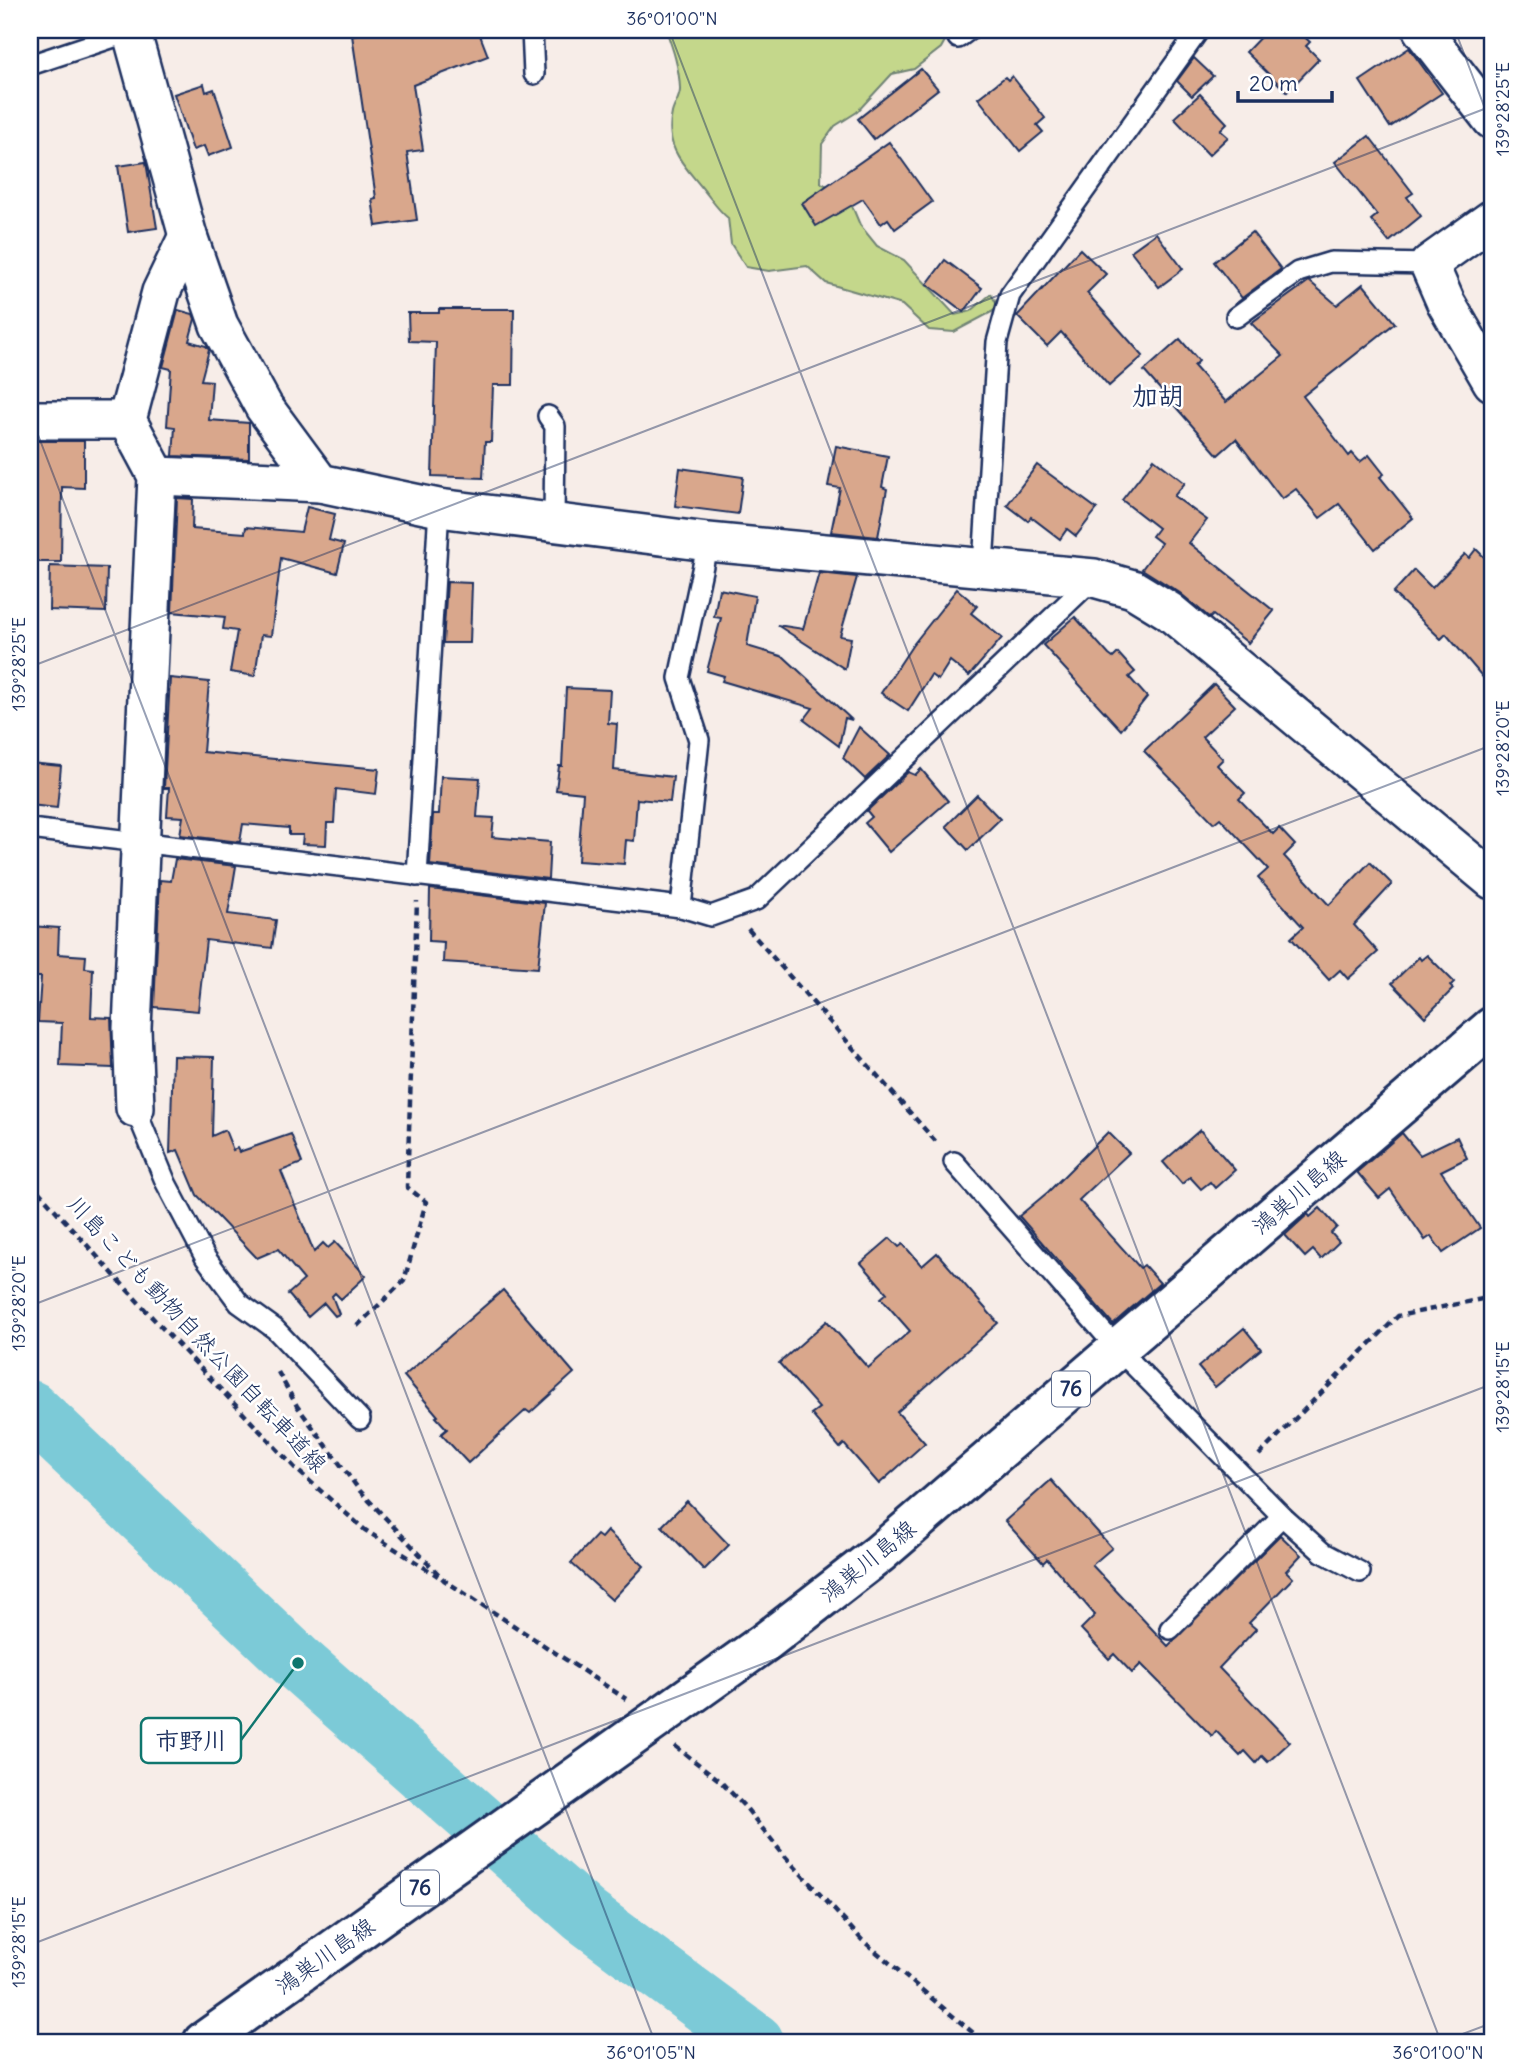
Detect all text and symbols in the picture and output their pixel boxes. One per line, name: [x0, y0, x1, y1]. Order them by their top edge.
text: 36°01'00"N: [626, 7, 718, 30]
scale bar: [1238, 60, 1333, 104]
text: 139°28'25"E: [1491, 62, 1514, 156]
text: 20 m: [1249, 70, 1298, 97]
district label: 加胡: [1132, 379, 1184, 412]
text: 139°28'25"E: [7, 617, 30, 711]
text: 139°28'20"E: [1491, 700, 1514, 796]
street label: 鴻巣川島線: [1246, 1143, 1352, 1240]
street label: 川島こども動物自然公園自転車道線: [61, 1189, 333, 1478]
text: 139°28'20"E: [7, 1255, 30, 1351]
text: 139°28'15"E: [1491, 1341, 1514, 1433]
road number: 76: [1052, 1372, 1090, 1406]
street label: 鴻巣川島線: [814, 1513, 921, 1608]
callout: 市野川: [141, 1718, 241, 1763]
text: 市野川: [155, 1725, 227, 1755]
road number: 76: [401, 1870, 439, 1906]
text: 139°28'15"E: [7, 1896, 30, 1988]
street label: 鴻巣川島線: [269, 1911, 380, 2000]
text: 36°01'05"N: [606, 2041, 696, 2064]
text: 36°01'00"N: [1392, 2041, 1484, 2064]

